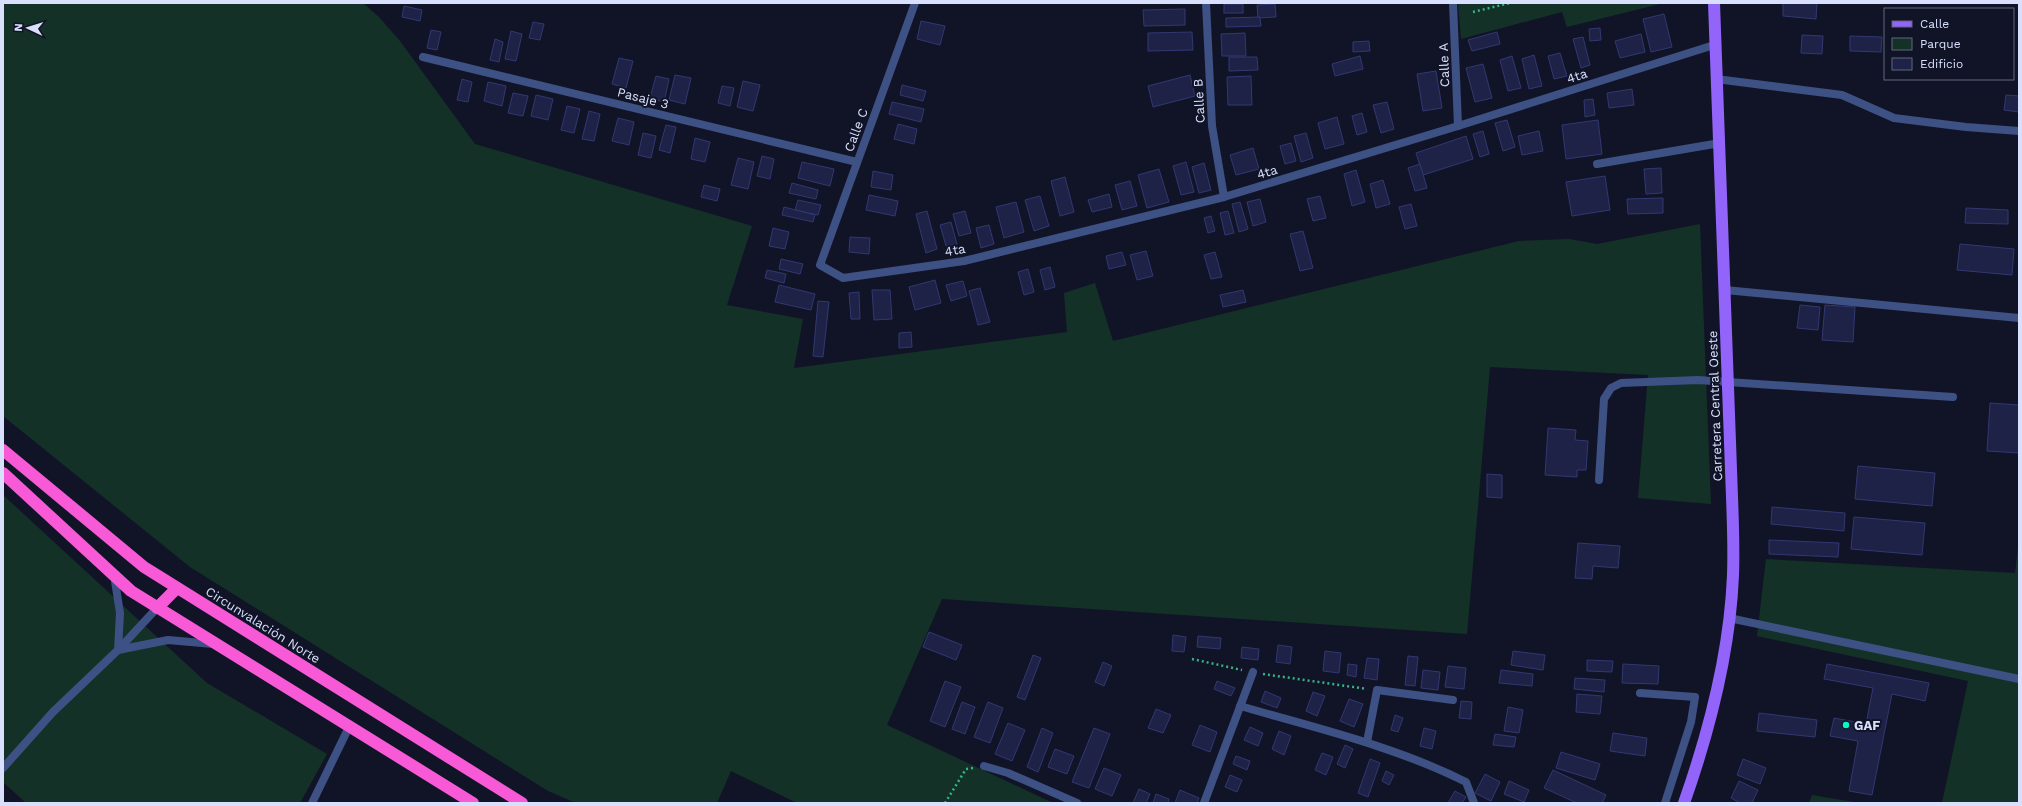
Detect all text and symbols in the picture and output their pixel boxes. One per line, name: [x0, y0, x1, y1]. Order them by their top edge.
north arrow: [8, 8, 48, 48]
legend: [1884, 8, 2014, 80]
text: Calle: [1920, 17, 1949, 31]
text: N: [12, 23, 25, 32]
text: Parque: [1920, 37, 1961, 51]
street label: Calle A: [1436, 42, 1452, 87]
text: Edificio: [1920, 57, 1963, 71]
street label: 4ta: [1565, 65, 1590, 86]
street label: Calle B: [1190, 78, 1208, 124]
street label: Pasaje 3: [616, 84, 670, 112]
street label: Calle C: [841, 106, 871, 154]
street label: 4ta: [1255, 162, 1280, 182]
street label: 4ta: [943, 241, 967, 259]
street label: Carretera Central Oeste: [1705, 330, 1725, 482]
street label: Circunvalación Norte: [203, 584, 323, 666]
place label: GAF: [1854, 718, 1880, 733]
marker: GAF: [1841, 720, 1851, 730]

